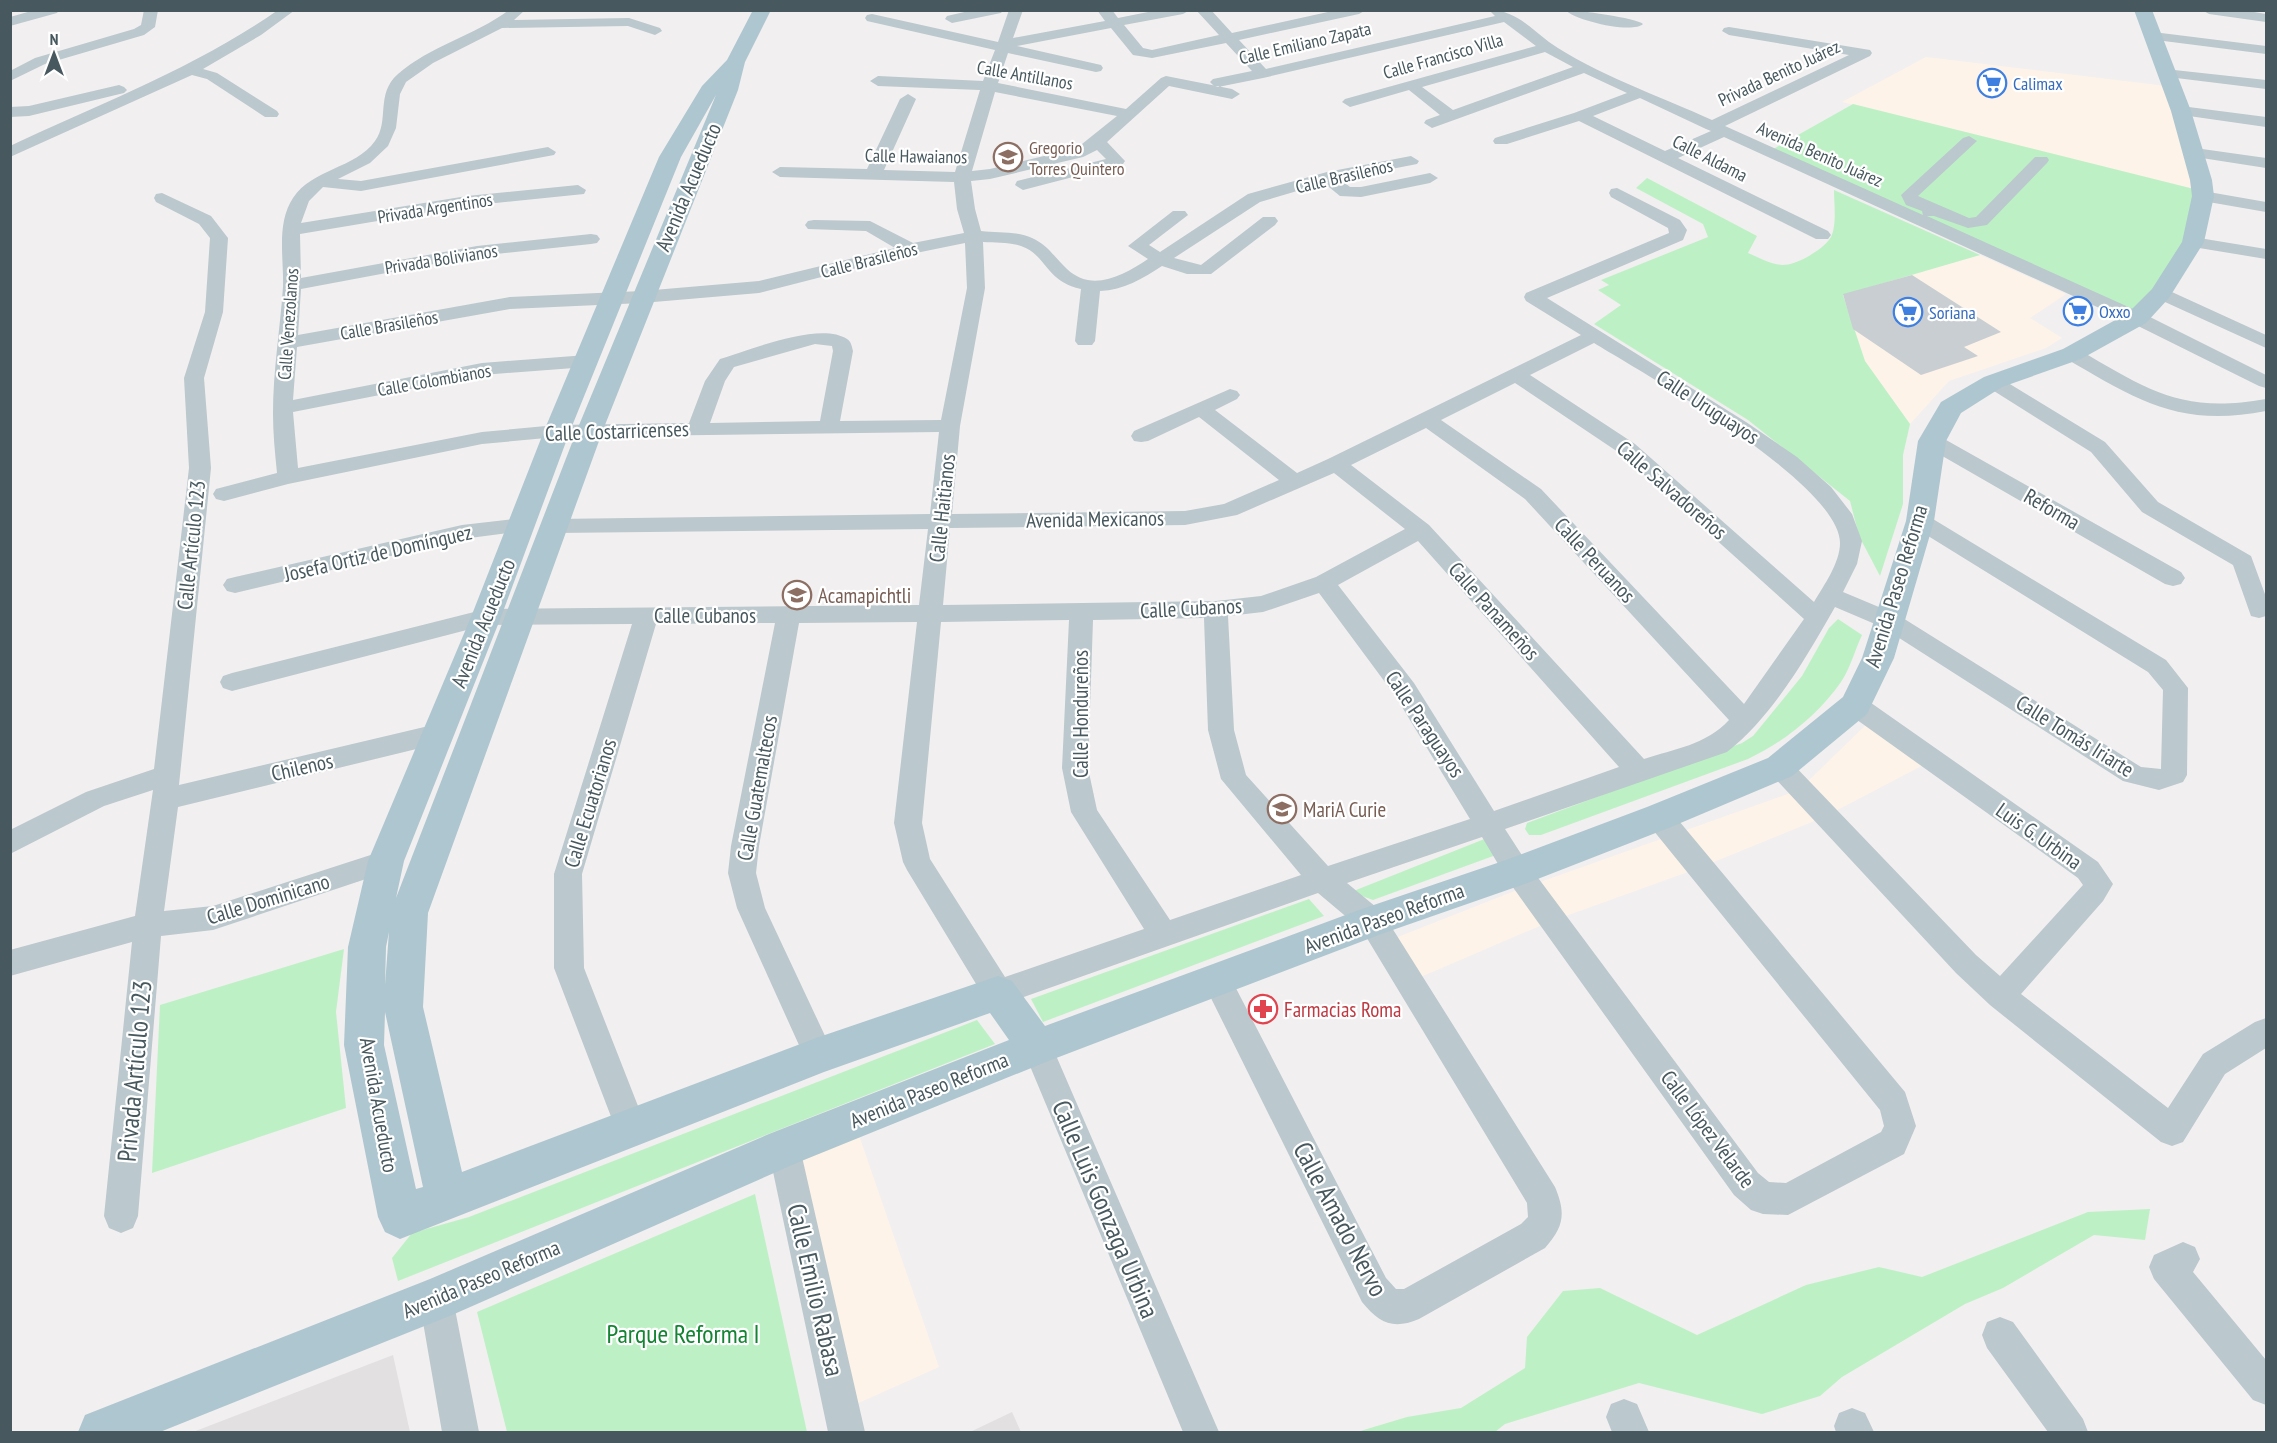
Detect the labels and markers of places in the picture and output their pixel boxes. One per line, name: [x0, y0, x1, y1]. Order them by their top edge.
supermarket icon: Calimax: [1976, 67, 2008, 99]
place label: Calimax: [2013, 72, 2063, 95]
place label: Gregorio Torres Quintero: [1029, 136, 1125, 180]
school or university icon: Gregorio Torres Quintero: [992, 141, 1024, 173]
supermarket icon: Oxxo: [2062, 295, 2094, 327]
supermarket icon: Soriana: [1892, 296, 1924, 328]
place label: Oxxo: [2099, 300, 2131, 323]
place label: Soriana: [1929, 301, 1976, 324]
school or university icon: Acamapichtli: [781, 579, 813, 611]
place label: Acamapichtli: [818, 582, 911, 609]
school or university icon: MariA Curie: [1266, 793, 1298, 825]
place label: MariA Curie: [1303, 796, 1386, 823]
pharmacy icon: Farmacias Roma: [1247, 993, 1279, 1025]
place label: Farmacias Roma: [1284, 996, 1401, 1023]

